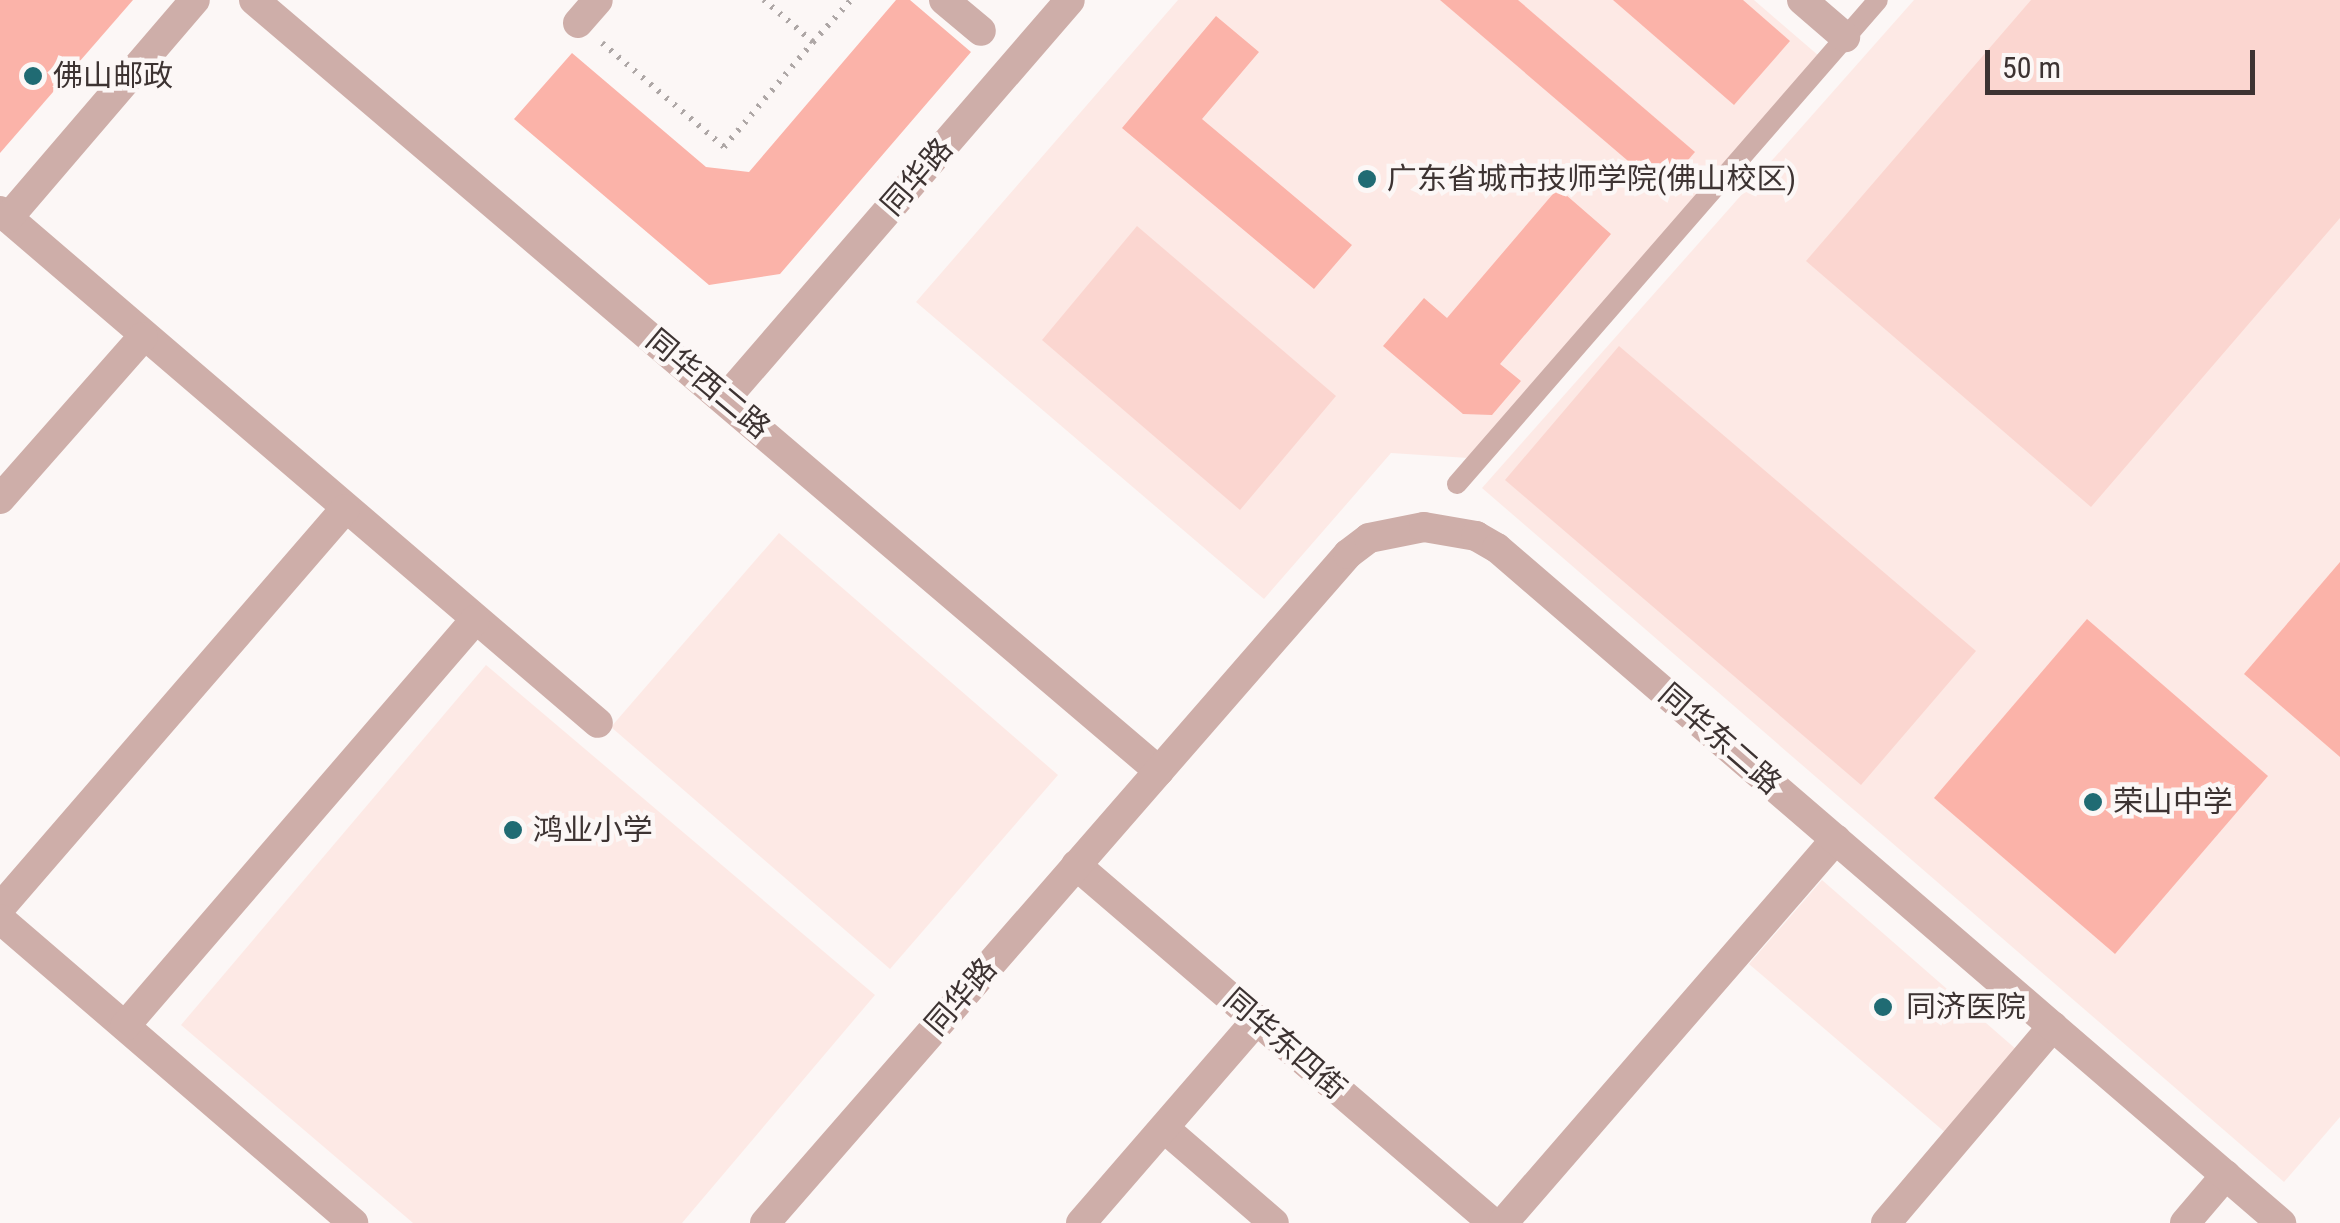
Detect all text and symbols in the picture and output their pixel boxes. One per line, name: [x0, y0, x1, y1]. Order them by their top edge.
scale bar: [1990, 30, 2260, 92]
text: 50 m: [2002, 50, 2061, 85]
place label: 佛山邮政: [53, 58, 173, 94]
marker: 佛山邮政: [22, 65, 44, 87]
street label: 同华路: [874, 131, 960, 223]
place label: 广东省城市技师学院(佛山校区): [1387, 161, 1796, 197]
marker: 广东省城市技师学院(佛山校区): [1356, 168, 1378, 190]
street label: 同华西二路: [639, 322, 777, 446]
street label: 同华东二路: [1652, 676, 1788, 802]
place label: 荣山中学: [2113, 784, 2233, 820]
marker: 荣山中学: [2082, 791, 2104, 813]
place label: 鸿业小学: [533, 812, 653, 848]
marker: 鸿业小学: [502, 819, 524, 841]
street label: 同华路: [918, 951, 1004, 1043]
street label: 同华东四街: [1217, 981, 1353, 1107]
place label: 同济医院: [1906, 989, 2026, 1025]
marker: 同济医院: [1870, 994, 1896, 1020]

